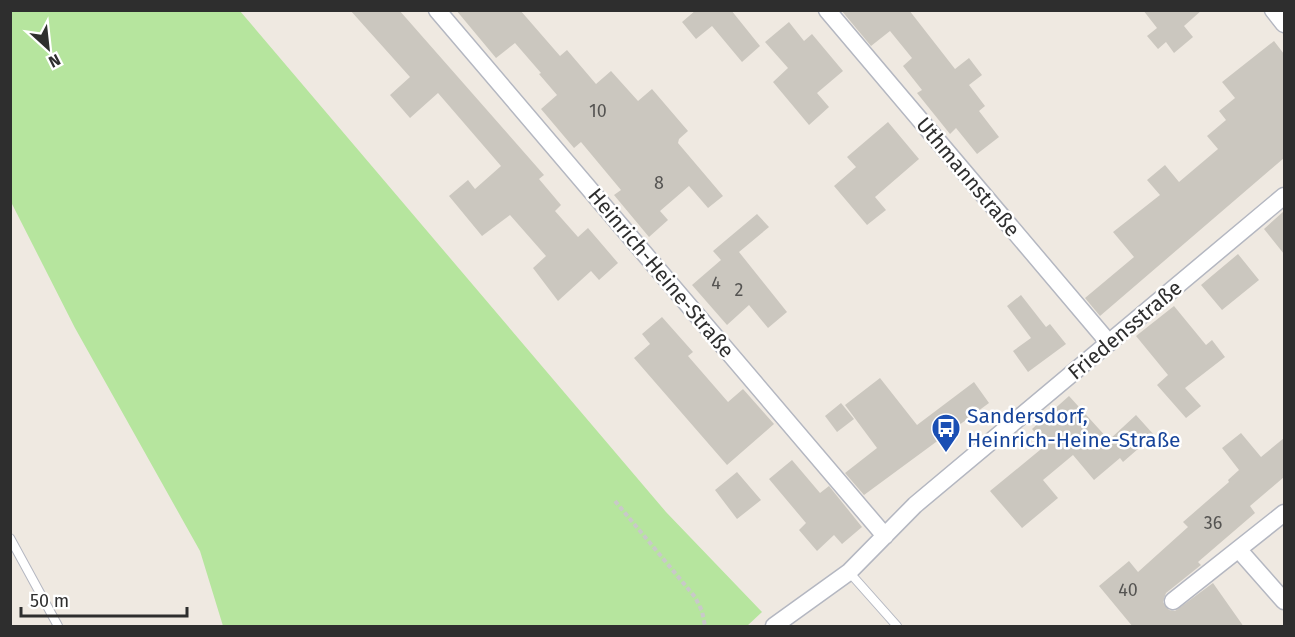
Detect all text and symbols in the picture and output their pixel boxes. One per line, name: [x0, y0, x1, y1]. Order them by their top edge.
north arrow: [18, 18, 78, 78]
text: N: [46, 50, 64, 72]
house number: 10: [589, 100, 607, 122]
street label: Uthmannstraße: [911, 112, 1025, 242]
house number: 8: [654, 172, 664, 194]
street label: Heinrich-Heine-Straße: [582, 183, 740, 363]
house number: 4: [711, 272, 721, 294]
street label: Friedensstraße: [1063, 275, 1187, 385]
house number: 2: [735, 279, 744, 301]
place label: Sandersdorf, Heinrich-Heine-Straße: [967, 403, 1181, 453]
bus stop icon: Sandersdorf, Heinrich-Heine-Straße: [930, 412, 962, 454]
house number: 36: [1204, 512, 1222, 534]
house number: 40: [1118, 579, 1138, 601]
scale bar: [21, 580, 188, 618]
text: 50 m: [30, 590, 69, 612]

